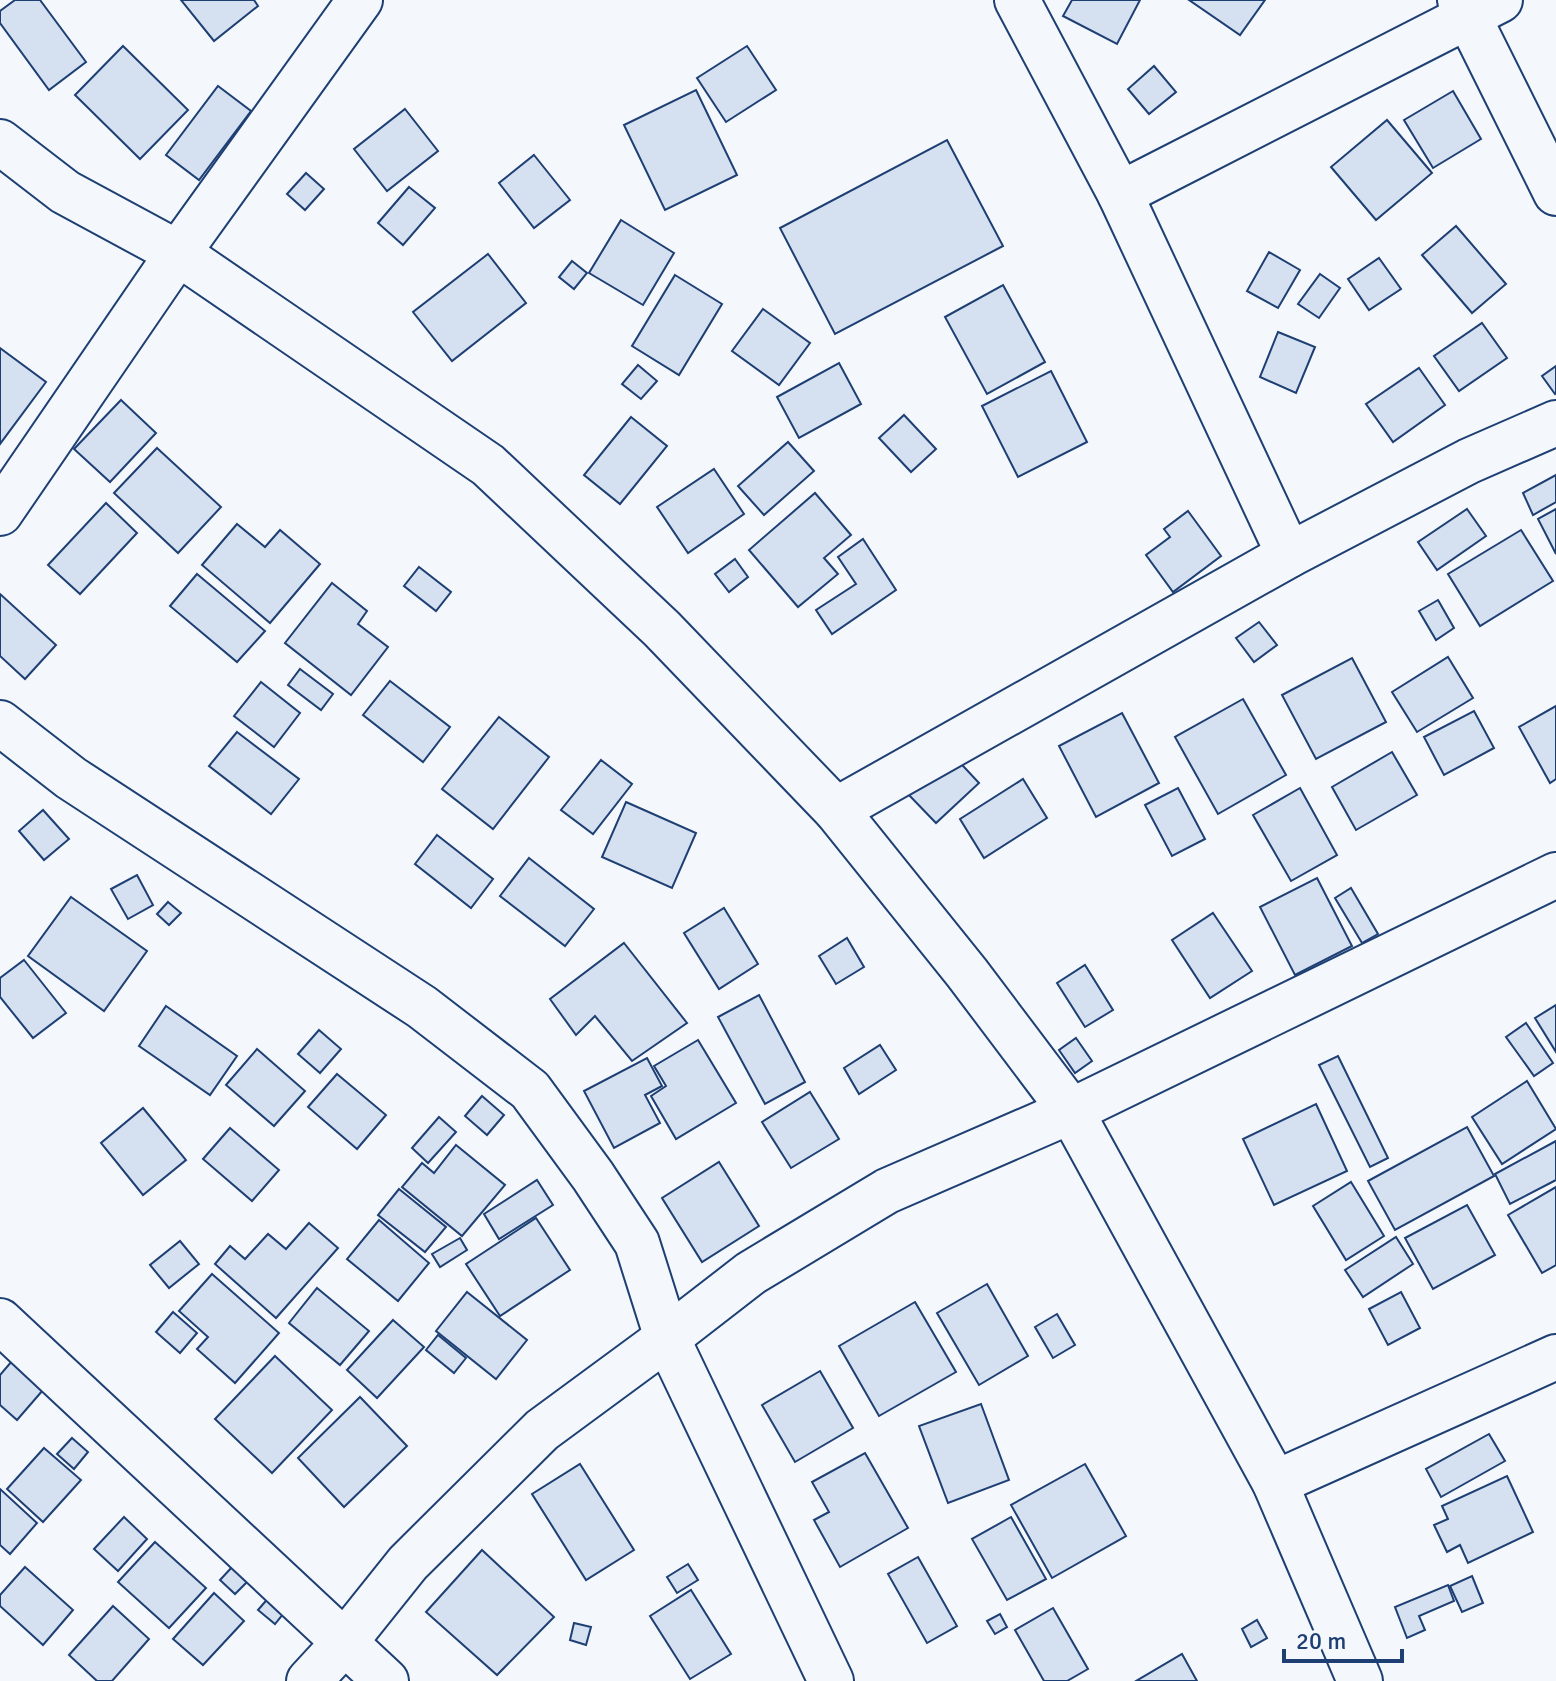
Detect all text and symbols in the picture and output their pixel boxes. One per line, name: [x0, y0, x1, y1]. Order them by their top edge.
scale bar: [1284, 1613, 1402, 1663]
text: 20 m: [1296, 1626, 1346, 1656]

